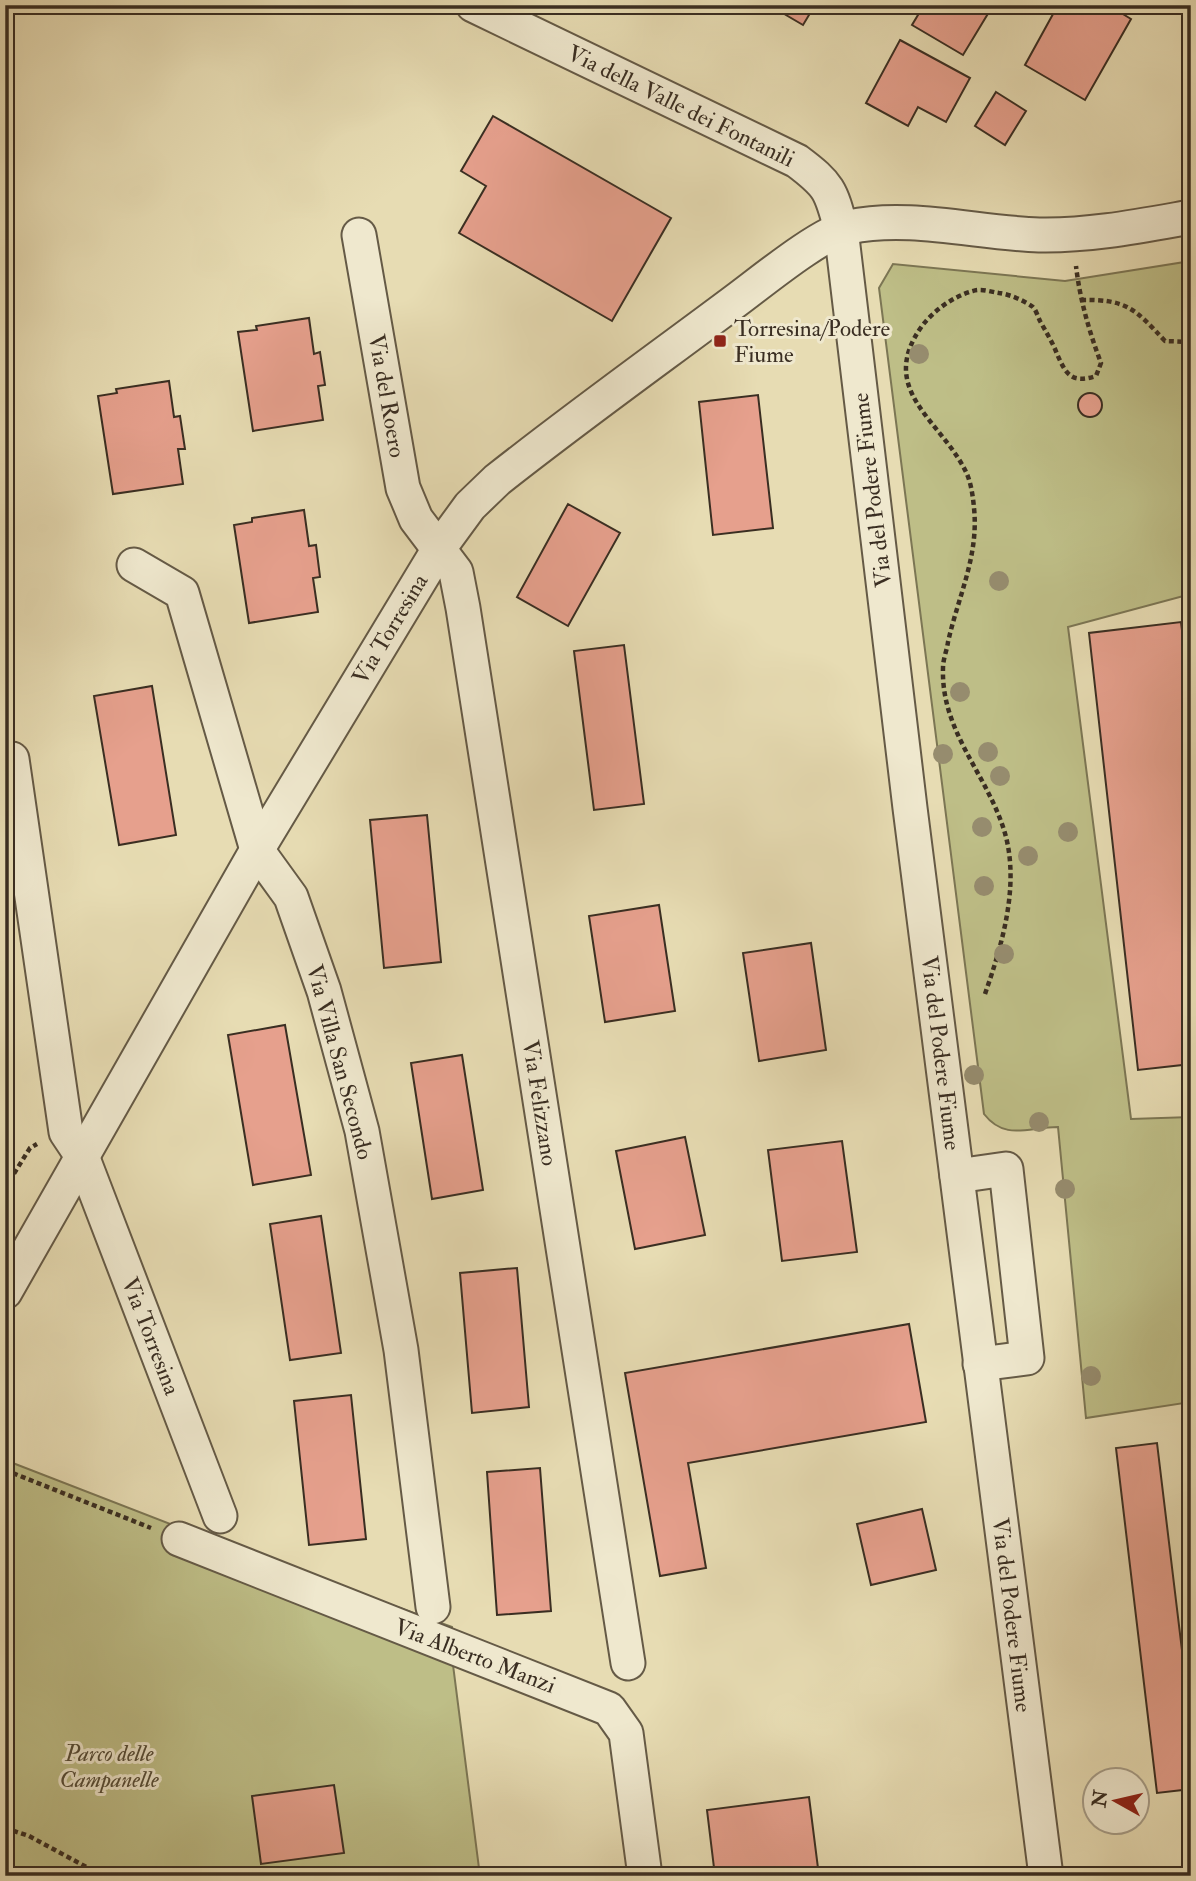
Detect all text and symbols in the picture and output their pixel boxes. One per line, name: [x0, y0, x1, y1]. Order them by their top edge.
street label: Via della Valle dei Fontanili: [563, 38, 799, 174]
place label: Torresina/Podere Fiume: [734, 314, 890, 369]
street label: Via del Roero: [362, 332, 412, 460]
marker: Torresina/Podere Fiume: [712, 333, 728, 349]
street label: Via del Podere Fiume: [846, 391, 898, 589]
street label: Via Torresina: [346, 568, 435, 690]
street label: Via del Podere Fiume: [915, 954, 967, 1152]
street label: Via Villa San Secondo: [300, 961, 380, 1163]
street label: Via Felizzano: [516, 1038, 564, 1168]
street label: Via Torresina: [115, 1273, 187, 1399]
street label: Via del Podere Fiume: [986, 1516, 1038, 1714]
street label: Via Alberto Manzi: [390, 1612, 560, 1700]
park label: Parco delle Campanelle: [59, 1739, 159, 1794]
north arrow: [1080, 1766, 1150, 1836]
text: N: [1087, 1788, 1113, 1810]

